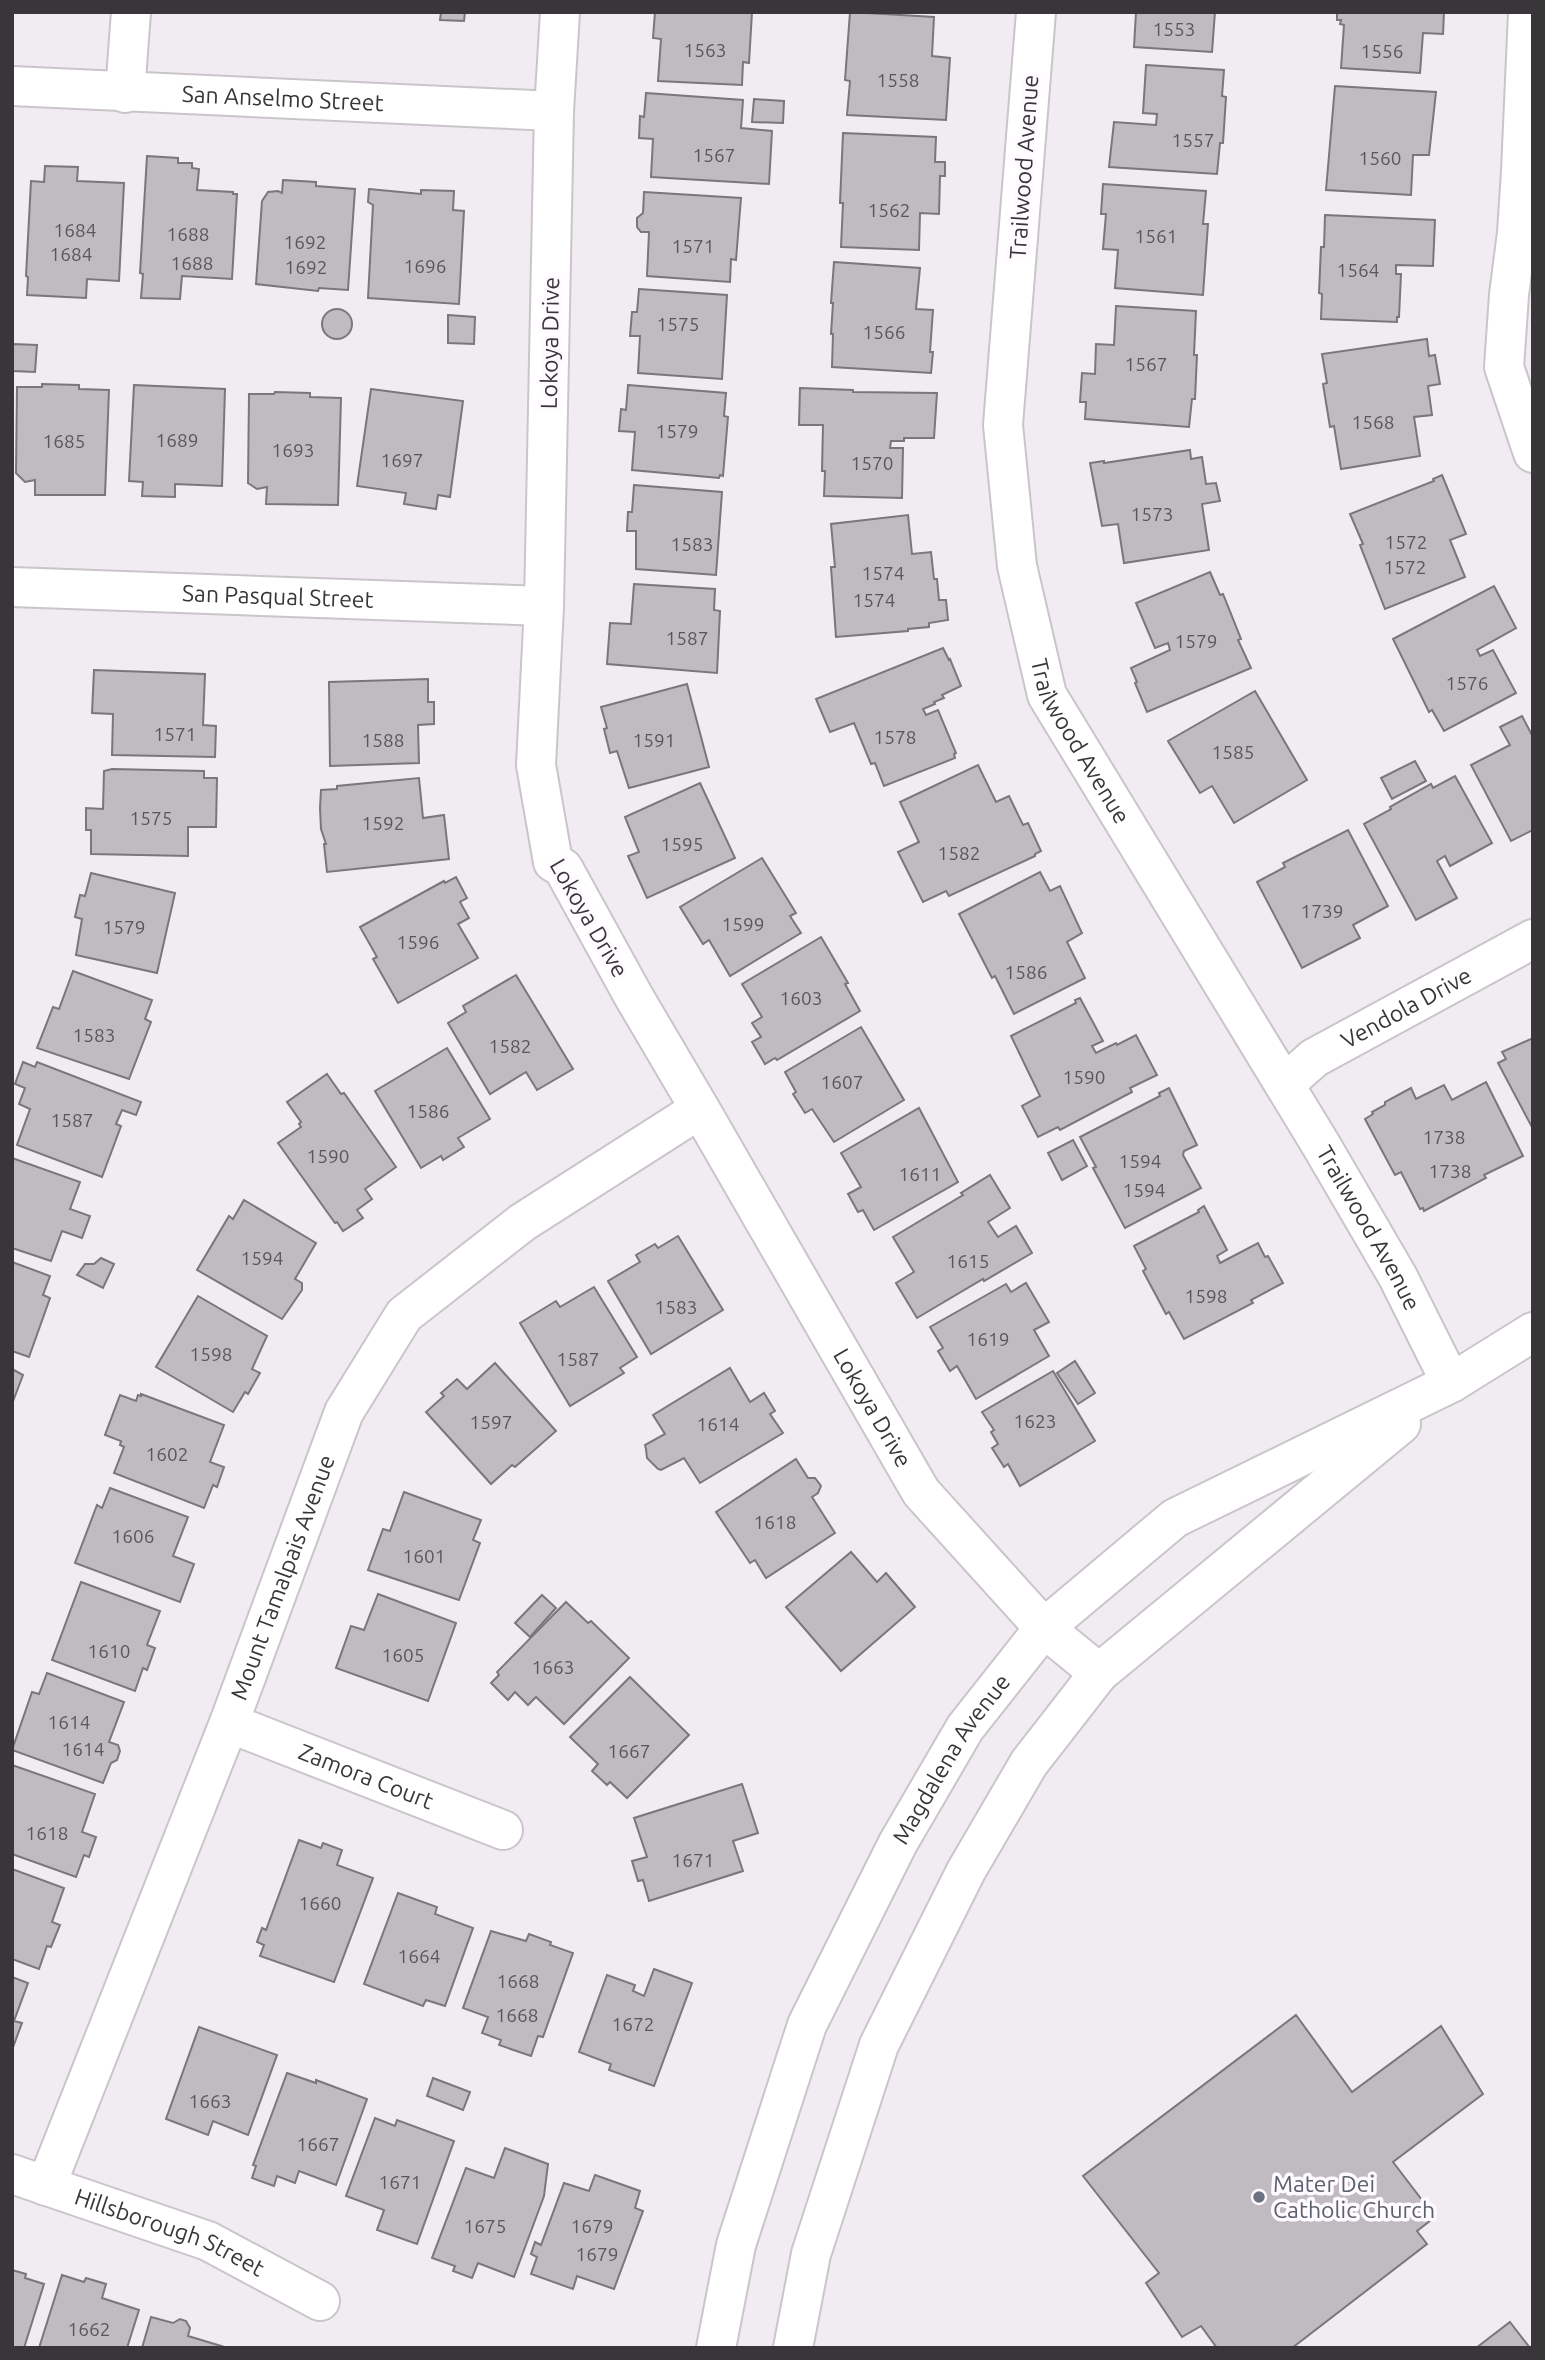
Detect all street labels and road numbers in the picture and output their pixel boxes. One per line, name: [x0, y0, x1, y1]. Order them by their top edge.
street label: Trailwood Avenue: [1005, 74, 1042, 260]
street label: San Anselmo Street: [181, 81, 384, 115]
street label: Lokoya Drive: [536, 277, 563, 409]
street label: San Pasqual Street: [182, 580, 374, 612]
street label: Trailwood Avenue: [1027, 656, 1135, 828]
street label: Lokoya Drive: [546, 854, 633, 981]
street label: Vendola Drive: [1337, 962, 1475, 1053]
street label: Trailwood Avenue: [1312, 1141, 1425, 1314]
street label: Lokoya Drive: [829, 1344, 917, 1471]
street label: Mount Tamalpais Avenue: [226, 1451, 339, 1703]
street label: Magdalena Avenue: [887, 1669, 1015, 1848]
street label: Zamora Court: [295, 1738, 437, 1814]
street label: Hillsborough Street: [72, 2183, 269, 2281]

